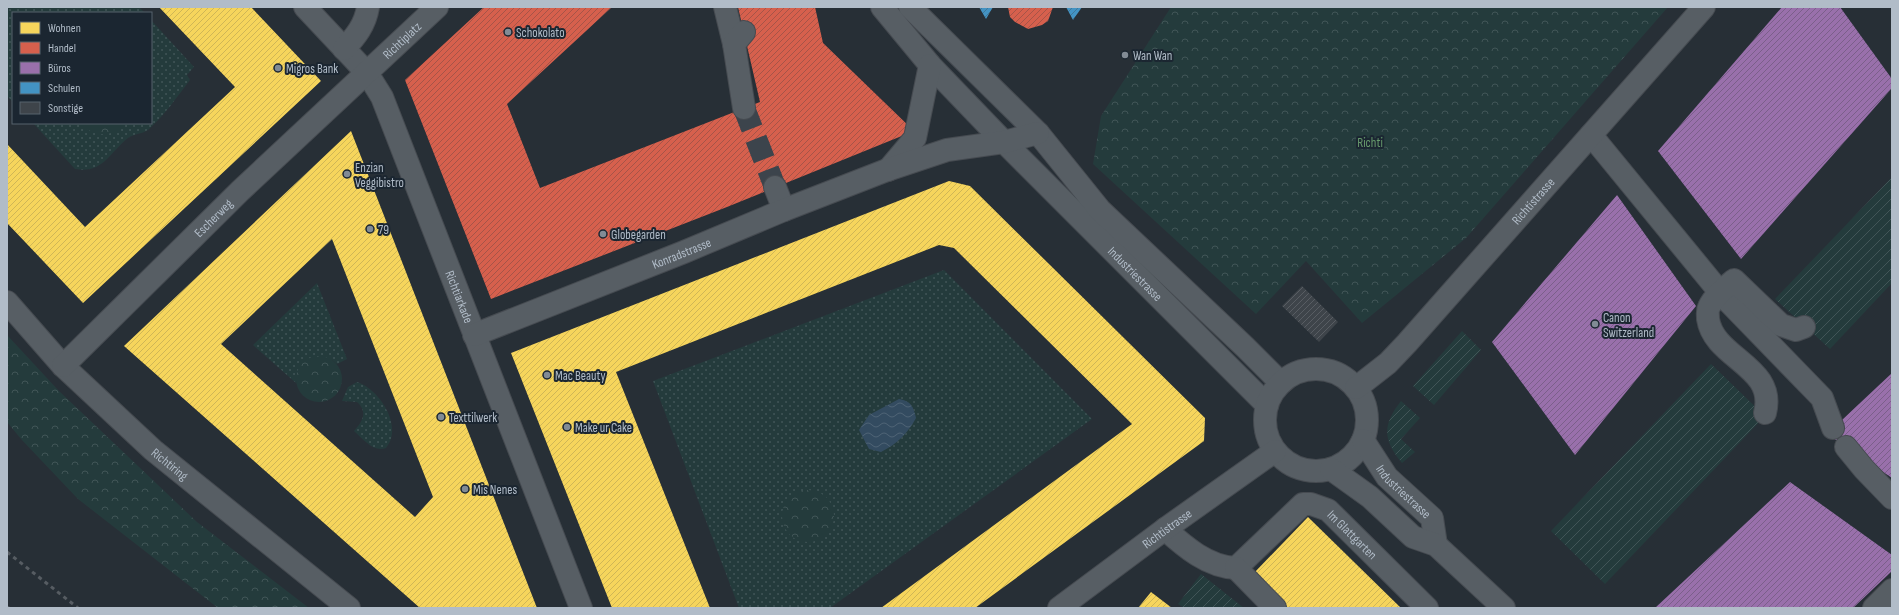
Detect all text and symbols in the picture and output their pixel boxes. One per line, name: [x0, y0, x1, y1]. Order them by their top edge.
legend: [12, 12, 152, 124]
street label: Richtiplatz: [380, 19, 425, 63]
text: Wohnen: [48, 21, 81, 36]
place label: Schokolato: [516, 25, 565, 41]
marker: Schokolato: [503, 27, 513, 37]
text: Handel: [48, 41, 76, 56]
place label: Wan Wan: [1133, 48, 1172, 64]
marker: Wan Wan: [1120, 50, 1130, 60]
text: Büros: [48, 61, 71, 76]
place label: Migros Bank: [286, 61, 338, 77]
marker: Migros Bank: [273, 63, 283, 73]
text: Schulen: [48, 81, 80, 96]
text: Sonstige: [48, 101, 83, 116]
park label: Richti: [1357, 135, 1383, 151]
place label: Enzian Veggibistro: [355, 160, 404, 191]
marker: Enzian Veggibistro: [342, 169, 352, 179]
street label: Richtistrasse: [1508, 175, 1558, 228]
street label: Escherweg: [191, 196, 236, 241]
place label: 79: [378, 222, 389, 238]
marker: 79: [365, 224, 375, 234]
place label: Globegarden: [611, 227, 666, 243]
marker: Globegarden: [598, 229, 608, 239]
street label: Konradstrasse: [650, 235, 714, 273]
street label: Industriestrasse: [1104, 244, 1165, 305]
street label: Richtiarkade: [441, 268, 476, 325]
place label: Canon Switzerland: [1603, 310, 1654, 341]
marker: Canon Switzerland: [1590, 319, 1600, 329]
place label: Mac Beauty: [555, 368, 605, 384]
marker: Mac Beauty: [542, 370, 552, 380]
place label: Texttilwerk: [449, 410, 497, 426]
marker: Texttilwerk: [436, 412, 446, 422]
place label: Make ur Cake: [575, 420, 632, 436]
marker: Make ur Cake: [562, 422, 572, 432]
street label: Richtiring: [148, 445, 191, 484]
street label: Industriestrasse: [1372, 462, 1434, 522]
place label: Mis Nenes: [473, 482, 518, 498]
marker: Mis Nenes: [460, 484, 470, 494]
street label: Richtistrasse: [1139, 506, 1195, 552]
street label: Im Glattgarten: [1324, 507, 1380, 563]

